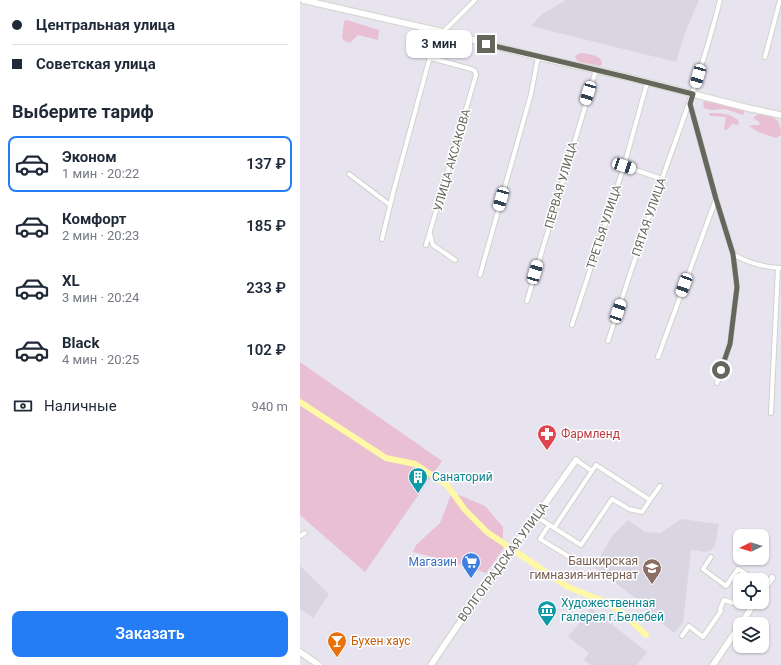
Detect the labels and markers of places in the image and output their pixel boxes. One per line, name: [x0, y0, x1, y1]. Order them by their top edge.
pharmacy icon: Фармленд: [536, 423, 558, 451]
place label: Фармленд: [561, 427, 620, 441]
building icon: Санаторий: [407, 466, 429, 494]
place label: Санаторий: [432, 470, 493, 484]
supermarket icon: Магазин: [460, 551, 482, 579]
place label: Башкирская гимназия-интернат: [529, 554, 638, 582]
place label: Магазин: [408, 555, 457, 569]
school or university icon: Башкирская гимназия-интернат: [641, 557, 663, 585]
place label: Художественная галерея г.Белебей: [561, 596, 664, 624]
museum icon: Художественная галерея г.Белебей: [536, 599, 558, 627]
bar icon: Бухен хаус: [326, 630, 348, 658]
place label: Бухен хаус: [351, 634, 411, 648]

